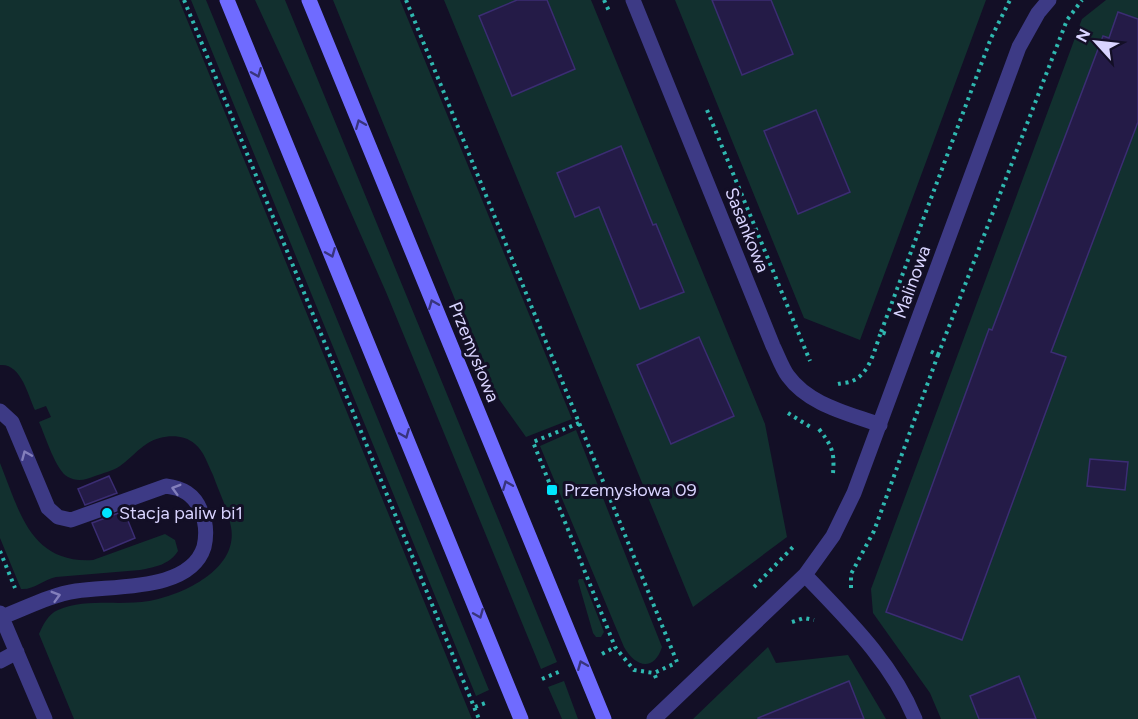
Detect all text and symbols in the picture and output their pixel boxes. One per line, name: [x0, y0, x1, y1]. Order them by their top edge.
north arrow: [1066, 12, 1126, 72]
text: N: [1072, 26, 1094, 45]
one-way arrow: [250, 67, 262, 78]
one-way arrow: [355, 119, 367, 130]
street label: Sasankowa: [720, 184, 774, 276]
street label: Malinowa: [889, 243, 935, 321]
one-way arrow: [324, 247, 336, 258]
street label: Przemysłowa: [444, 299, 504, 405]
one-way arrow: [428, 300, 440, 311]
one-way arrow: [398, 428, 410, 439]
one-way arrow: [21, 450, 33, 461]
place label: Przemysłowa 09: [564, 479, 697, 501]
one-way arrow: [502, 480, 514, 491]
one-way arrow: [171, 483, 181, 496]
marker: Przemysłowa 09: [545, 483, 559, 497]
place label: Stacja paliw bi1: [119, 502, 243, 524]
marker: Stacja paliw bi1: [100, 506, 114, 520]
one-way arrow: [51, 591, 61, 603]
one-way arrow: [472, 608, 484, 619]
one-way arrow: [577, 660, 589, 671]

